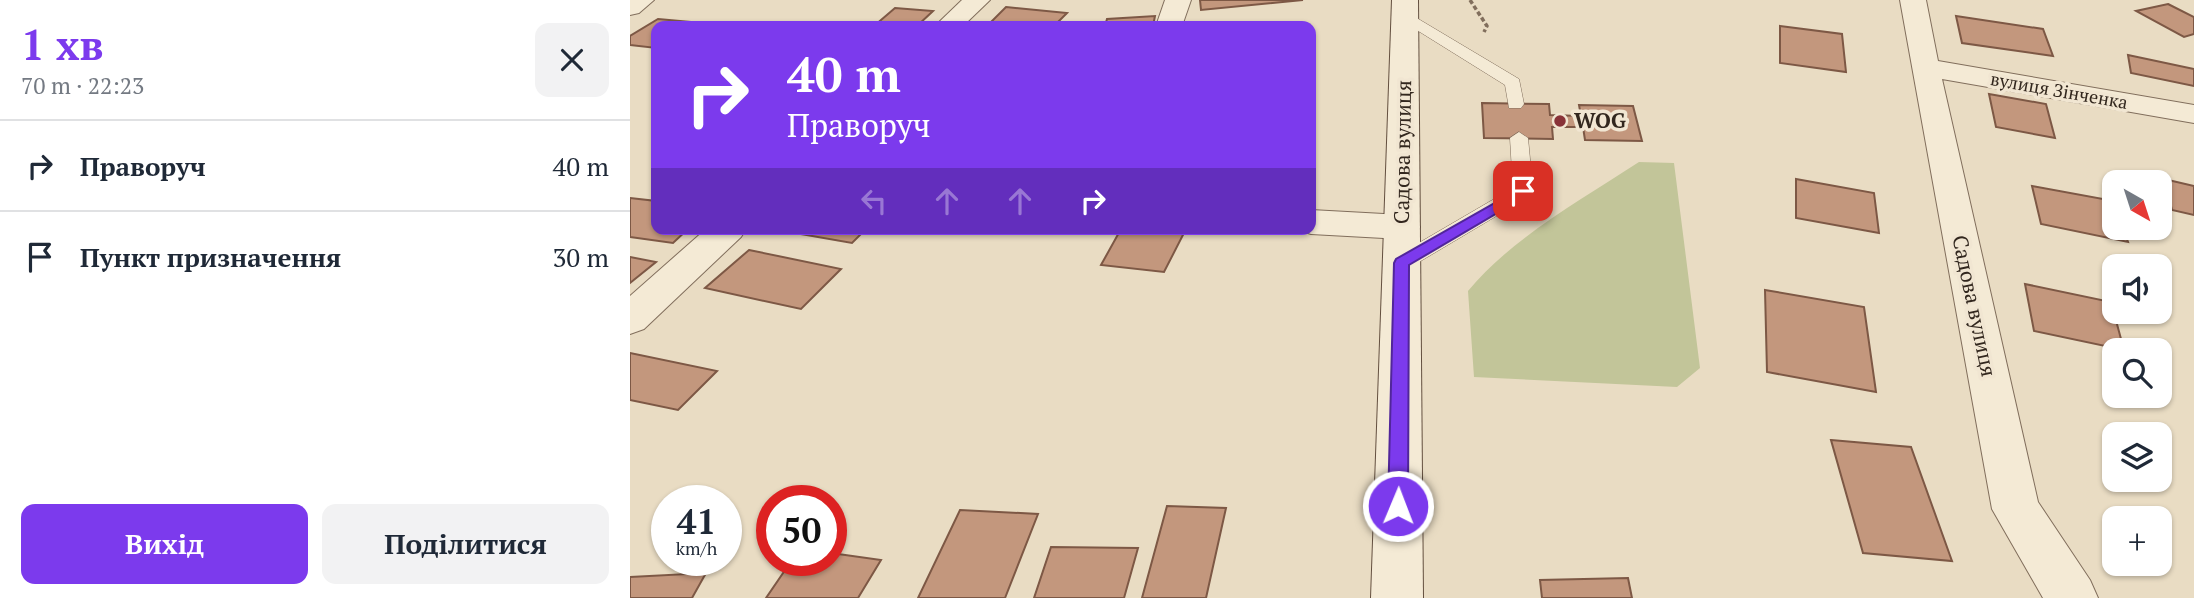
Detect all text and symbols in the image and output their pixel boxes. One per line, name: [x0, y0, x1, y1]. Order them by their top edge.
text: 1 хв: [21, 16, 104, 72]
button: close: [535, 23, 609, 97]
text: 40 m: [787, 41, 901, 106]
icon: right: [672, 49, 763, 140]
street label: вулиця Зінченка: [1988, 66, 2130, 114]
text: 70 m · 22:23: [21, 70, 144, 101]
street label: Садова вулиця: [1387, 80, 1417, 224]
text: Праворуч: [787, 104, 931, 146]
place label: WOG: [1574, 106, 1626, 134]
marker: WOG: [1552, 113, 1568, 129]
icon: right: [21, 147, 59, 185]
text: Праворуч: [80, 149, 206, 183]
text: 40 m: [553, 149, 609, 183]
pin: [1493, 161, 1553, 221]
north arrow: [2102, 170, 2172, 240]
map controls: [2102, 170, 2172, 576]
icon: arrive: [1504, 172, 1542, 210]
icon: left: [855, 182, 893, 220]
icon: ahead: [928, 182, 966, 220]
icon: ahead: [1001, 182, 1039, 220]
icon: right: [1074, 182, 1112, 220]
street label: Садова вулиця: [1946, 232, 2004, 379]
icon: arrive: [21, 238, 59, 276]
text: Пункт призначення: [80, 240, 341, 274]
text: 30 m: [553, 240, 609, 274]
button: sound: [2102, 254, 2172, 324]
button: search: [2102, 338, 2172, 408]
button: layers: [2102, 422, 2172, 492]
position arrow: [1361, 469, 1435, 543]
speed limit sign: 50: [756, 485, 847, 576]
text: 41: [677, 498, 716, 544]
button: Вихід: [21, 504, 308, 584]
button: Поділитися: [322, 504, 609, 584]
button: +: [2102, 506, 2172, 576]
text: km/h: [676, 536, 717, 560]

